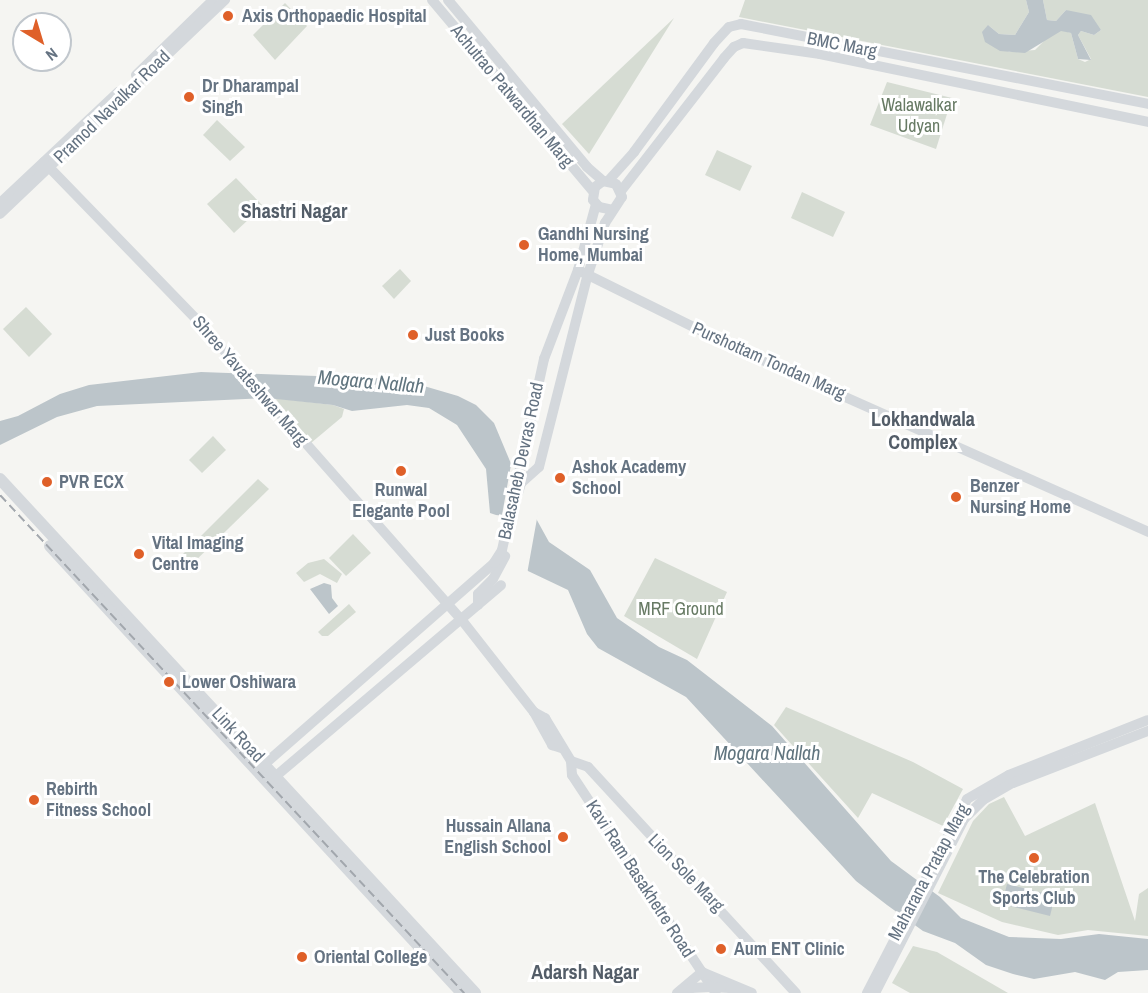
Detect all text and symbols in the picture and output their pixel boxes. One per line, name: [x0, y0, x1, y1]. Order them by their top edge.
place label: Axis Orthopaedic Hospital: [242, 5, 427, 27]
marker: Axis Orthopaedic Hospital: [219, 7, 237, 25]
north arrow: [12, 12, 72, 72]
street label: Achutrao Patwardhan Marg: [446, 20, 578, 172]
street label: BMC Marg: [805, 28, 879, 62]
street label: Pramod Navalkar Road: [49, 46, 175, 168]
place label: Dr Dharampal Singh: [202, 76, 299, 118]
marker: Dr Dharampal Singh: [180, 88, 198, 106]
park label: Walawalkar Udyan: [881, 95, 957, 138]
district label: Shastri Nagar: [241, 198, 347, 222]
place label: Gandhi Nursing Home, Mumbai: [538, 224, 649, 266]
marker: Gandhi Nursing Home, Mumbai: [515, 236, 533, 254]
street label: Shree Yavateshwar Marg: [188, 311, 312, 451]
street label: Purshottam Tondan Marg: [689, 317, 849, 405]
place label: Just Books: [425, 324, 505, 346]
marker: Just Books: [406, 328, 420, 342]
water label: Mogara Nallah: [317, 364, 425, 398]
street label: Balasaheb Devras Road: [494, 381, 548, 541]
district label: Lokhandwala Complex: [871, 407, 975, 454]
place label: Ashok Academy School: [572, 457, 687, 500]
marker: Runwal Elegante Pool: [394, 464, 408, 478]
place label: PVR ECX: [59, 471, 124, 493]
marker: Ashok Academy School: [553, 471, 567, 485]
marker: PVR ECX: [40, 475, 54, 489]
place label: Benzer Nursing Home: [970, 476, 1071, 518]
place label: Runwal Elegante Pool: [352, 480, 450, 522]
marker: Benzer Nursing Home: [947, 488, 965, 506]
place label: Vital Imaging Centre: [152, 533, 244, 576]
marker: Vital Imaging Centre: [130, 545, 148, 563]
park label: MRF Ground: [638, 598, 724, 620]
place label: Lower Oshiwara: [182, 671, 296, 693]
marker: Lower Oshiwara: [160, 673, 178, 691]
street label: Link Road: [207, 703, 269, 767]
water label: Mogara Nallah: [714, 740, 820, 764]
place label: Rebirth Fitness School: [46, 779, 151, 822]
marker: Rebirth Fitness School: [27, 793, 41, 807]
street label: Kavi Ram Basakhetre Road: [581, 796, 699, 962]
street label: Maharana Pratap Marg: [884, 800, 974, 944]
place label: Hussain Allana English School: [444, 816, 551, 858]
street label: Lion Sole Marg: [643, 829, 729, 917]
marker: Hussain Allana English School: [556, 830, 570, 844]
marker: The Celebration Sports Club: [1027, 851, 1041, 865]
place label: The Celebration Sports Club: [978, 867, 1090, 910]
place label: Aum ENT Clinic: [734, 938, 845, 960]
marker: Aum ENT Clinic: [712, 940, 730, 958]
place label: Oriental College: [314, 946, 427, 968]
marker: Oriental College: [295, 950, 309, 964]
district label: Adarsh Nagar: [531, 959, 639, 983]

